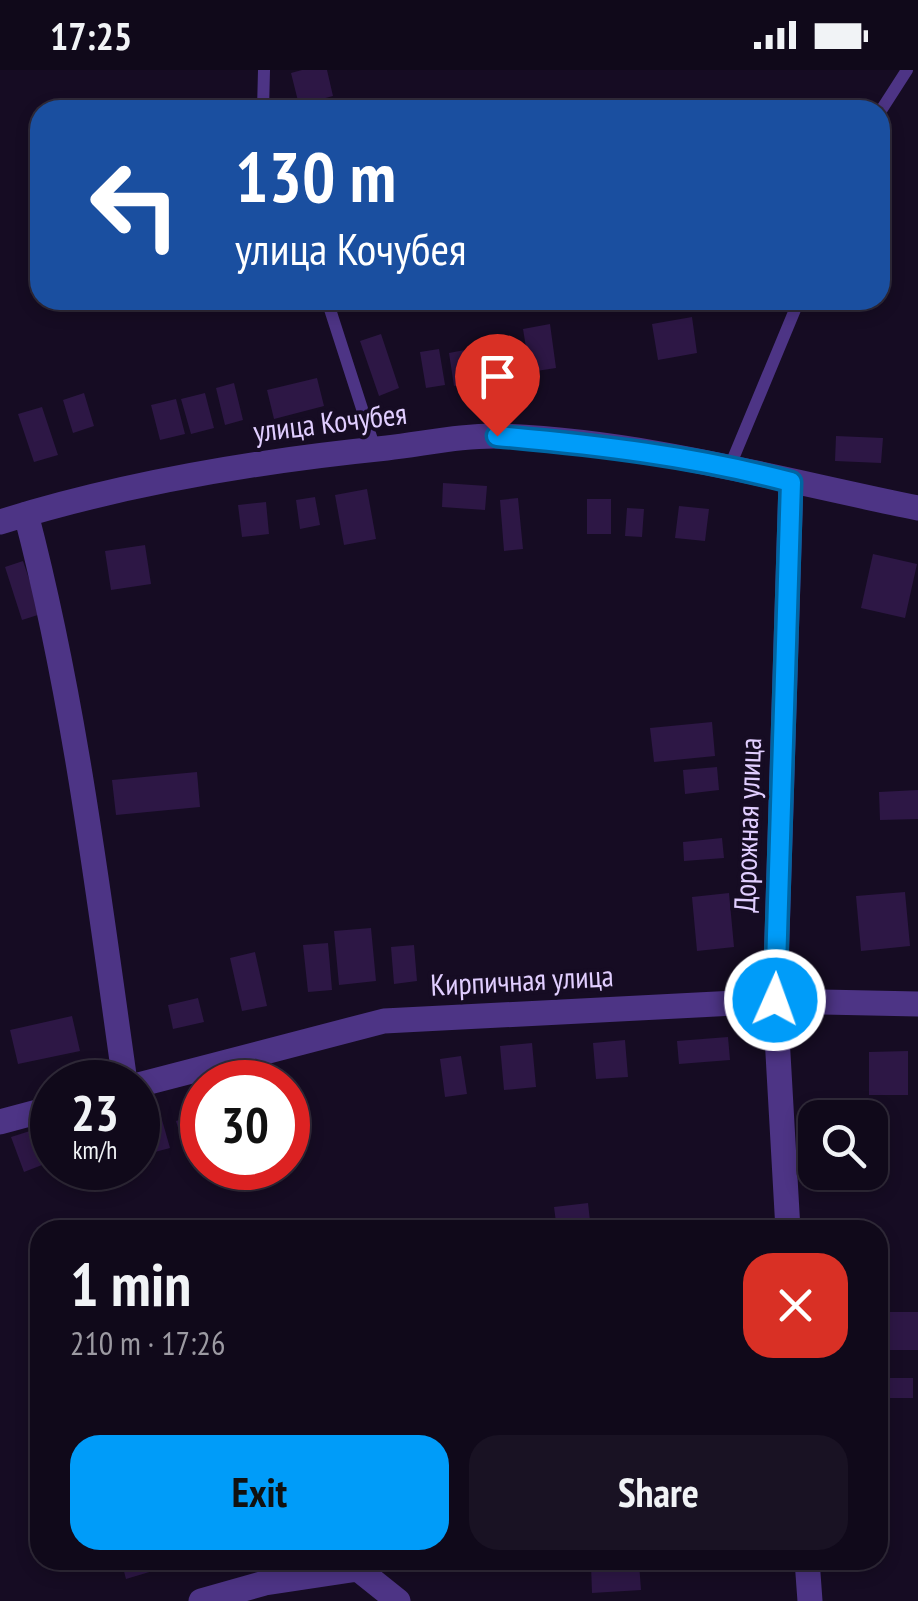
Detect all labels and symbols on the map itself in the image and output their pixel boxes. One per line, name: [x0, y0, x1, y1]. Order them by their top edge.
pin: [455, 334, 540, 437]
street label: улица Кочубея: [251, 393, 409, 450]
street label: Дорожная улица: [724, 737, 769, 913]
position arrow: [723, 948, 827, 1052]
street label: Кирпичная улица: [429, 955, 614, 1004]
speed limit sign: 30: [180, 1060, 310, 1190]

